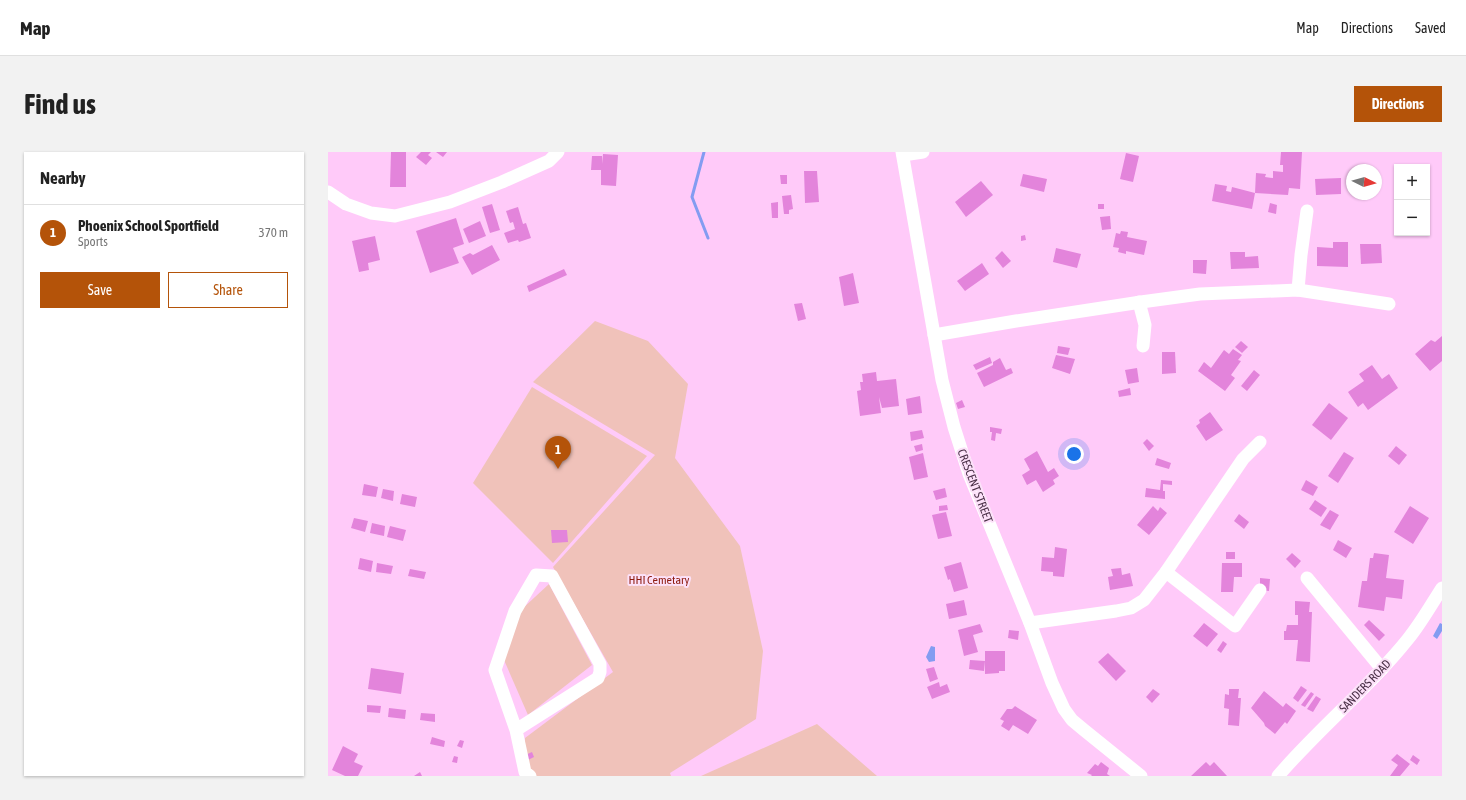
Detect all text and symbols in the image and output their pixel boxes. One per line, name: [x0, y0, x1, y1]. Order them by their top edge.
text: Map: [20, 17, 51, 39]
text: Map: [1296, 20, 1319, 36]
text: Directions: [1341, 20, 1393, 36]
text: Saved: [1415, 20, 1446, 36]
button: Directions: [1354, 86, 1442, 122]
text: Find us: [24, 88, 96, 120]
north arrow: [1346, 164, 1382, 200]
map controls: [1394, 164, 1430, 236]
button: +: [1394, 164, 1430, 200]
text: Nearby: [40, 168, 86, 188]
button: −: [1394, 200, 1430, 236]
text: Phoenix School Sportfield: [78, 217, 219, 234]
text: 1: [50, 225, 56, 240]
text: 370 m: [259, 225, 288, 240]
text: Sports: [78, 234, 108, 249]
button: Save: [40, 272, 160, 308]
button: Share: [168, 272, 288, 308]
pin: 1: [545, 436, 571, 469]
your location: [1064, 444, 1084, 464]
street label: CRESCENT STREET: [955, 447, 996, 526]
park label: HHI Cemetary: [628, 573, 690, 587]
street label: SANDERS ROAD: [1336, 656, 1394, 715]

